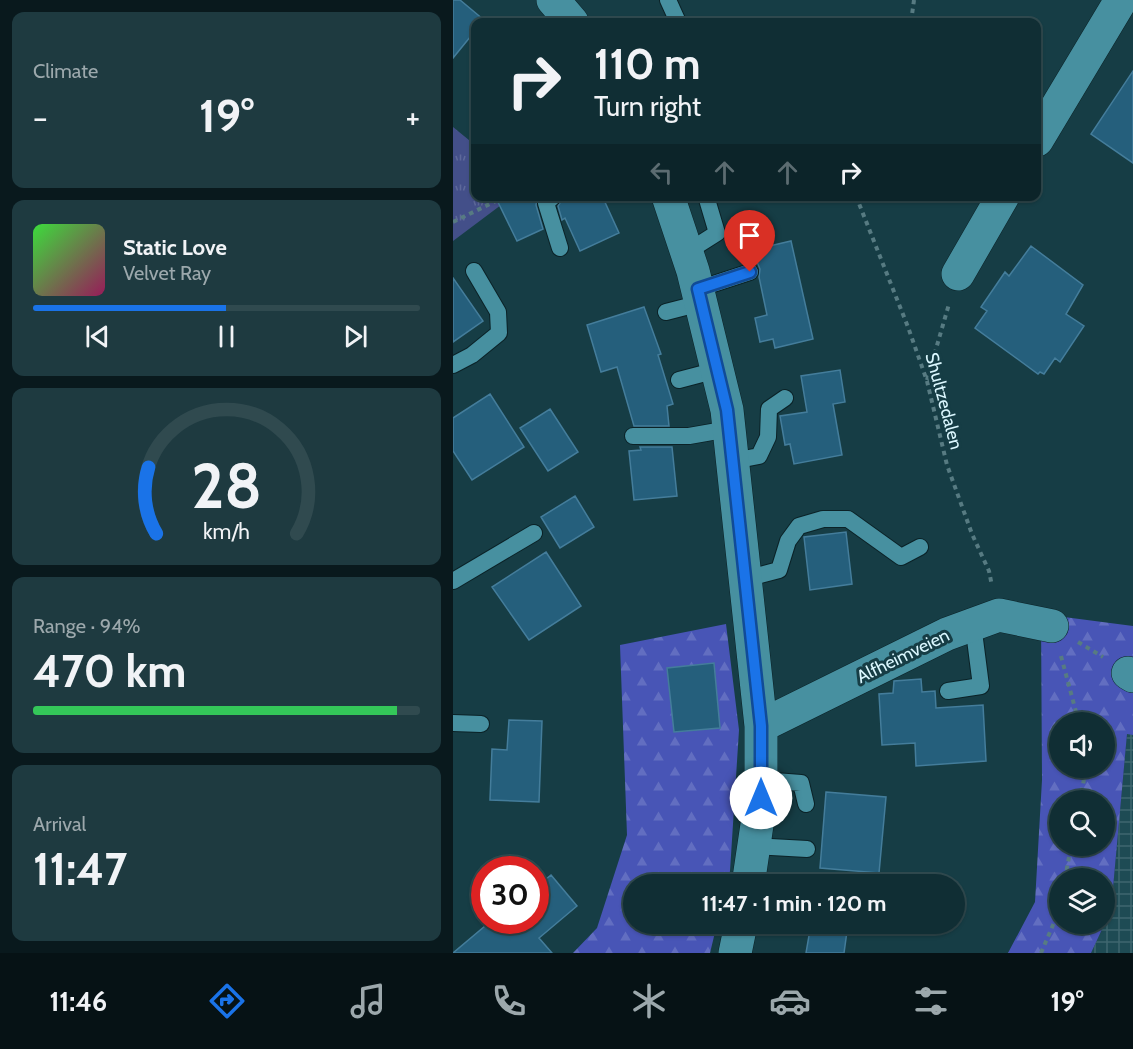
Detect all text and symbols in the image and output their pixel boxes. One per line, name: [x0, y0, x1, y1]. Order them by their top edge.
text: 110 m: [594, 38, 701, 90]
icon: right: [495, 42, 573, 120]
text: Climate: [33, 59, 98, 83]
text: 19°: [199, 89, 254, 143]
text: Turn right: [594, 90, 701, 123]
text: −: [33, 97, 48, 137]
text: +: [405, 97, 420, 137]
icon: left: [645, 156, 678, 189]
icon: ahead: [708, 156, 741, 189]
icon: ahead: [771, 156, 804, 189]
icon: right: [834, 156, 867, 189]
pin: [724, 210, 775, 272]
icon: arrive: [733, 219, 766, 252]
text: Static Love: [123, 234, 227, 261]
text: Velvet Ray: [123, 261, 211, 285]
icon: previous: [81, 320, 114, 353]
icon: pause: [210, 320, 243, 353]
icon: next: [339, 320, 372, 353]
street label: Shultzedalen: [921, 350, 967, 452]
text: 28: [191, 448, 262, 524]
text: km/h: [203, 518, 250, 544]
text: Range · 94%: [33, 614, 141, 638]
street label: Alfheimveien: [853, 624, 953, 688]
text: 470 km: [33, 644, 186, 698]
map controls: [1049, 712, 1115, 934]
button: sound: [1049, 712, 1115, 778]
position arrow: [729, 766, 793, 830]
button: search: [1049, 790, 1115, 856]
text: Arrival: [33, 812, 86, 836]
text: 11:47: [33, 842, 127, 896]
speed limit sign: 30: [471, 856, 549, 934]
button: layers: [1049, 868, 1115, 934]
text: 11:47 · 1 min · 120 m: [702, 890, 886, 917]
icon: directions: [206, 980, 248, 1022]
icon: music: [347, 980, 389, 1022]
icon: phone: [488, 980, 530, 1022]
icon: climate: [628, 980, 670, 1022]
icon: car: [769, 980, 811, 1022]
icon: filters: [910, 980, 952, 1022]
text: 11:46: [49, 985, 107, 1018]
text: 19°: [1051, 985, 1084, 1018]

